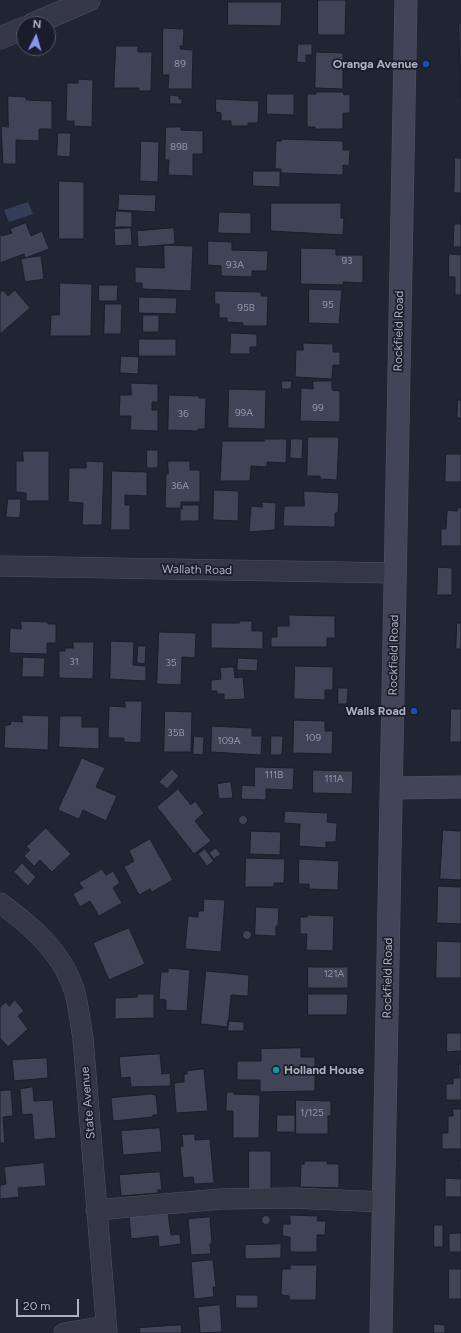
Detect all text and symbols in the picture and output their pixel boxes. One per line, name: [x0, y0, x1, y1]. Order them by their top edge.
north arrow: [16, 16, 56, 56]
text: N: [32, 18, 42, 31]
place label: Oranga Avenue: [333, 57, 418, 71]
house number: 89: [174, 58, 186, 70]
marker: Oranga Avenue: [421, 59, 431, 69]
house number: 89B: [170, 141, 188, 153]
house number: 93: [341, 255, 353, 267]
house number: 93A: [226, 259, 244, 271]
street label: Rockfield Road: [391, 290, 407, 372]
house number: 95: [322, 299, 334, 311]
house number: 95B: [237, 302, 255, 314]
house number: 99: [312, 402, 324, 414]
house number: 99A: [235, 407, 253, 419]
house number: 36: [177, 408, 189, 420]
house number: 36A: [171, 480, 189, 492]
street label: Wallath Road: [162, 562, 232, 578]
street label: Rockfield Road: [386, 614, 402, 696]
house number: 31: [69, 656, 79, 668]
house number: 35: [165, 657, 177, 669]
place label: Walls Road: [346, 704, 406, 718]
marker: Walls Road: [409, 706, 419, 716]
house number: 35B: [167, 727, 185, 739]
house number: 109: [305, 732, 321, 744]
house number: 109A: [218, 735, 240, 747]
house number: 111B: [265, 769, 283, 781]
house number: 111A: [324, 773, 344, 785]
street label: Rockfield Road: [380, 937, 396, 1019]
house number: 121A: [324, 968, 344, 980]
place label: Holland House: [284, 1063, 364, 1077]
marker: Holland House: [271, 1065, 281, 1075]
street label: State Avenue: [78, 1066, 98, 1140]
house number: 1/125: [300, 1107, 324, 1119]
scale bar: [18, 1291, 81, 1317]
text: 20 m: [23, 1299, 51, 1313]

